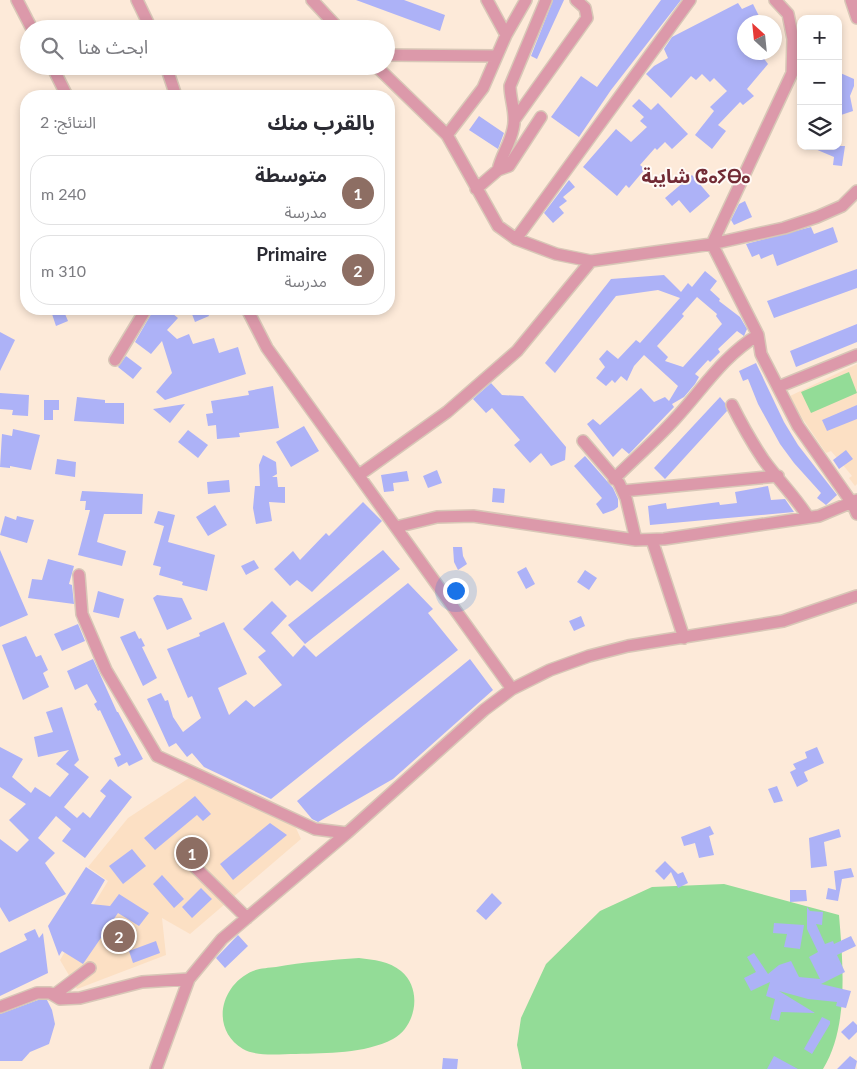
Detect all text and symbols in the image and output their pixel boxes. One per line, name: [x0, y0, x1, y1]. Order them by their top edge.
north arrow: [737, 15, 782, 60]
map controls: [797, 15, 842, 150]
button: +: [797, 15, 842, 60]
search box: [20, 20, 395, 75]
icon: search: [38, 34, 66, 62]
text: ابحث هنا: [78, 35, 148, 58]
button: −: [797, 60, 842, 105]
button: layers: [797, 105, 842, 150]
text: بالقرب منك: [268, 109, 375, 134]
text: النتائج: 2: [40, 112, 96, 131]
text: متوسطة: [255, 163, 327, 186]
district label: شايبة ⵛⴰⵢⴱⴰ: [641, 164, 751, 187]
text: 240 m: [41, 184, 86, 203]
text: 1: [353, 184, 363, 203]
text: مدرسة: [284, 202, 327, 221]
text: Primaire: [256, 242, 327, 265]
text: 310 m: [41, 261, 86, 280]
text: 2: [353, 261, 363, 280]
text: مدرسة: [284, 271, 327, 290]
your location: [443, 578, 469, 604]
pin: 1: [176, 834, 208, 872]
pin: 2: [103, 917, 135, 955]

